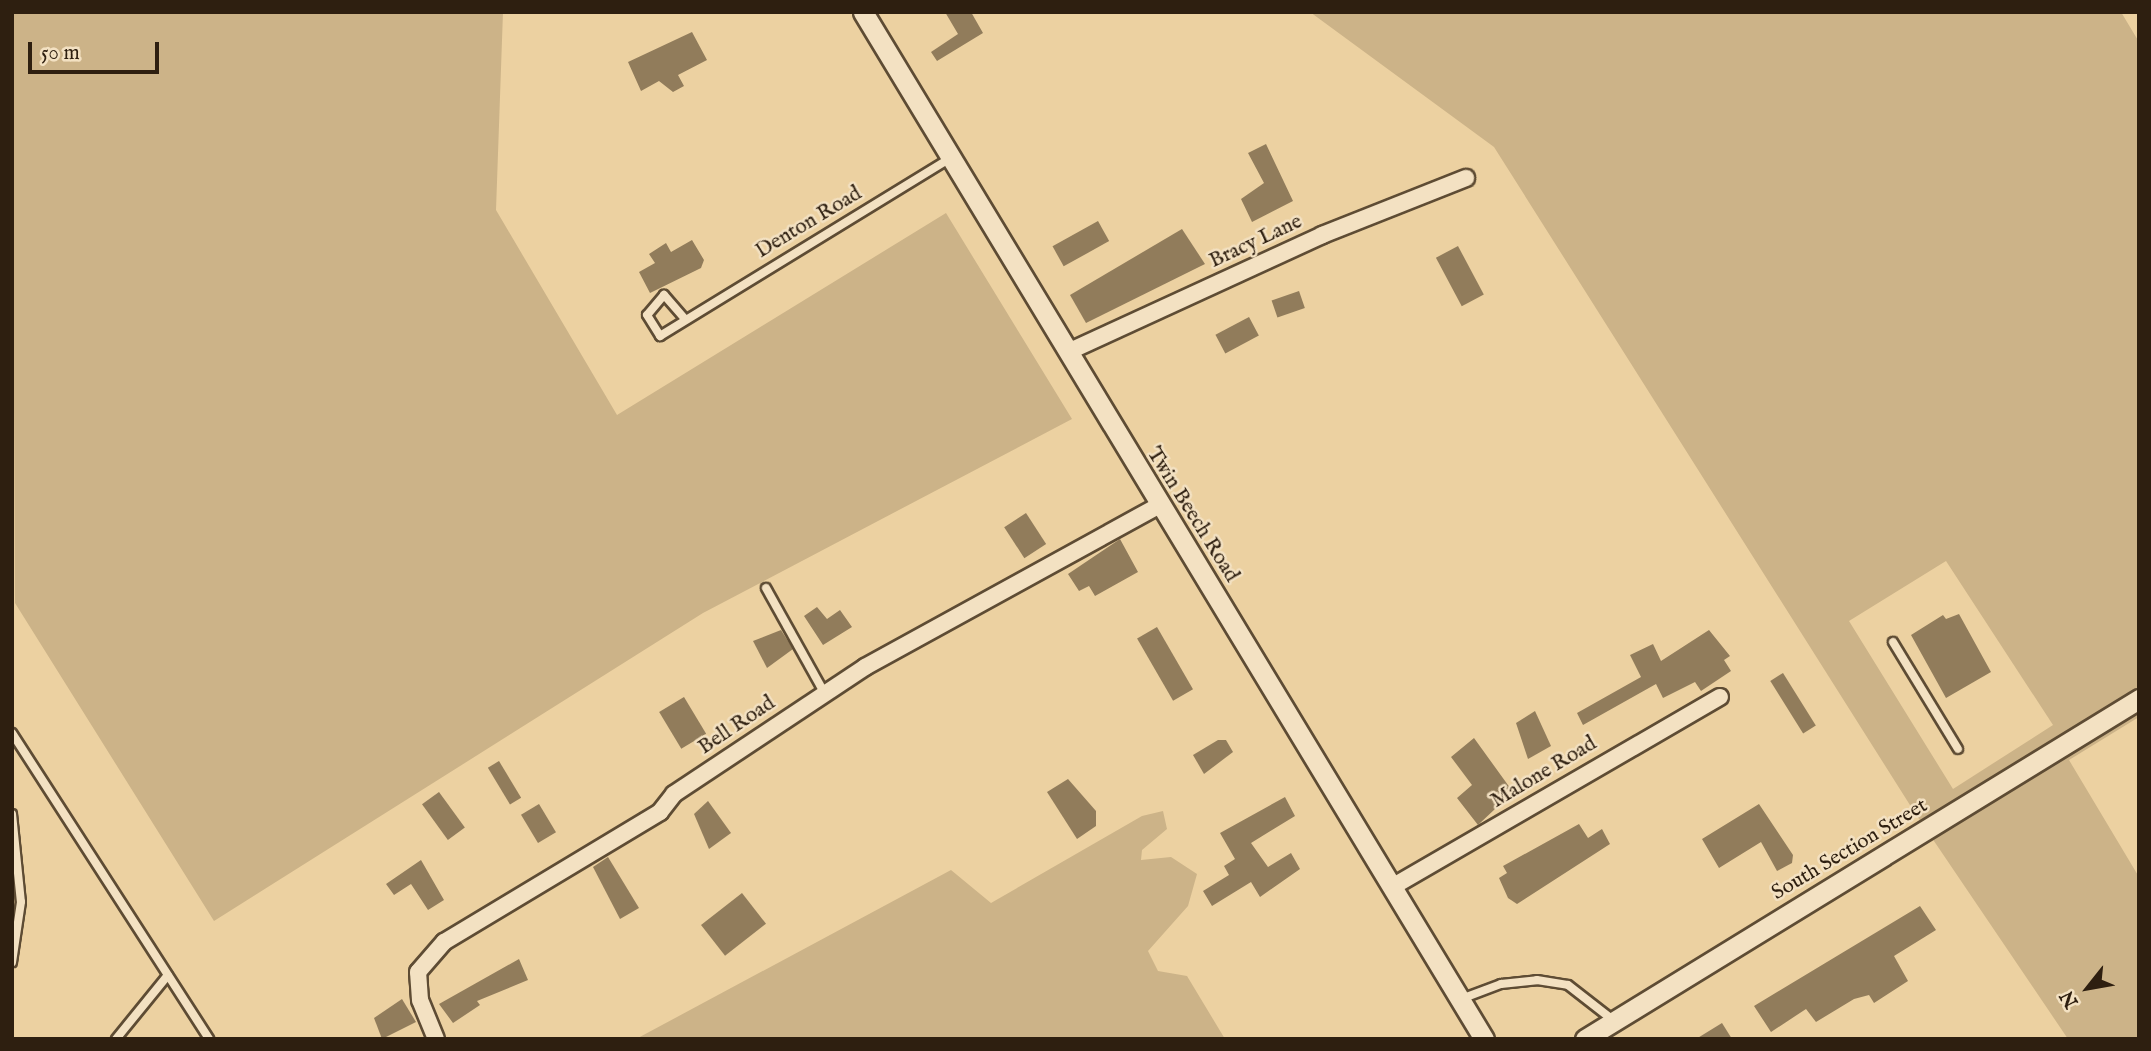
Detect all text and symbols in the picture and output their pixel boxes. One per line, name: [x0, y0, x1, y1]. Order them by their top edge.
scale bar: [32, 28, 163, 72]
text: 50 m: [41, 40, 80, 67]
street label: Denton Road: [751, 181, 867, 265]
street label: Bracy Lane: [1206, 210, 1306, 274]
street label: Twin Beech Road: [1140, 443, 1244, 587]
street label: Bell Road: [694, 691, 780, 761]
street label: Malone Road: [1487, 732, 1601, 814]
street label: South Section Street: [1768, 794, 1932, 906]
north arrow: [2053, 953, 2123, 1023]
text: N: [2055, 986, 2085, 1012]

